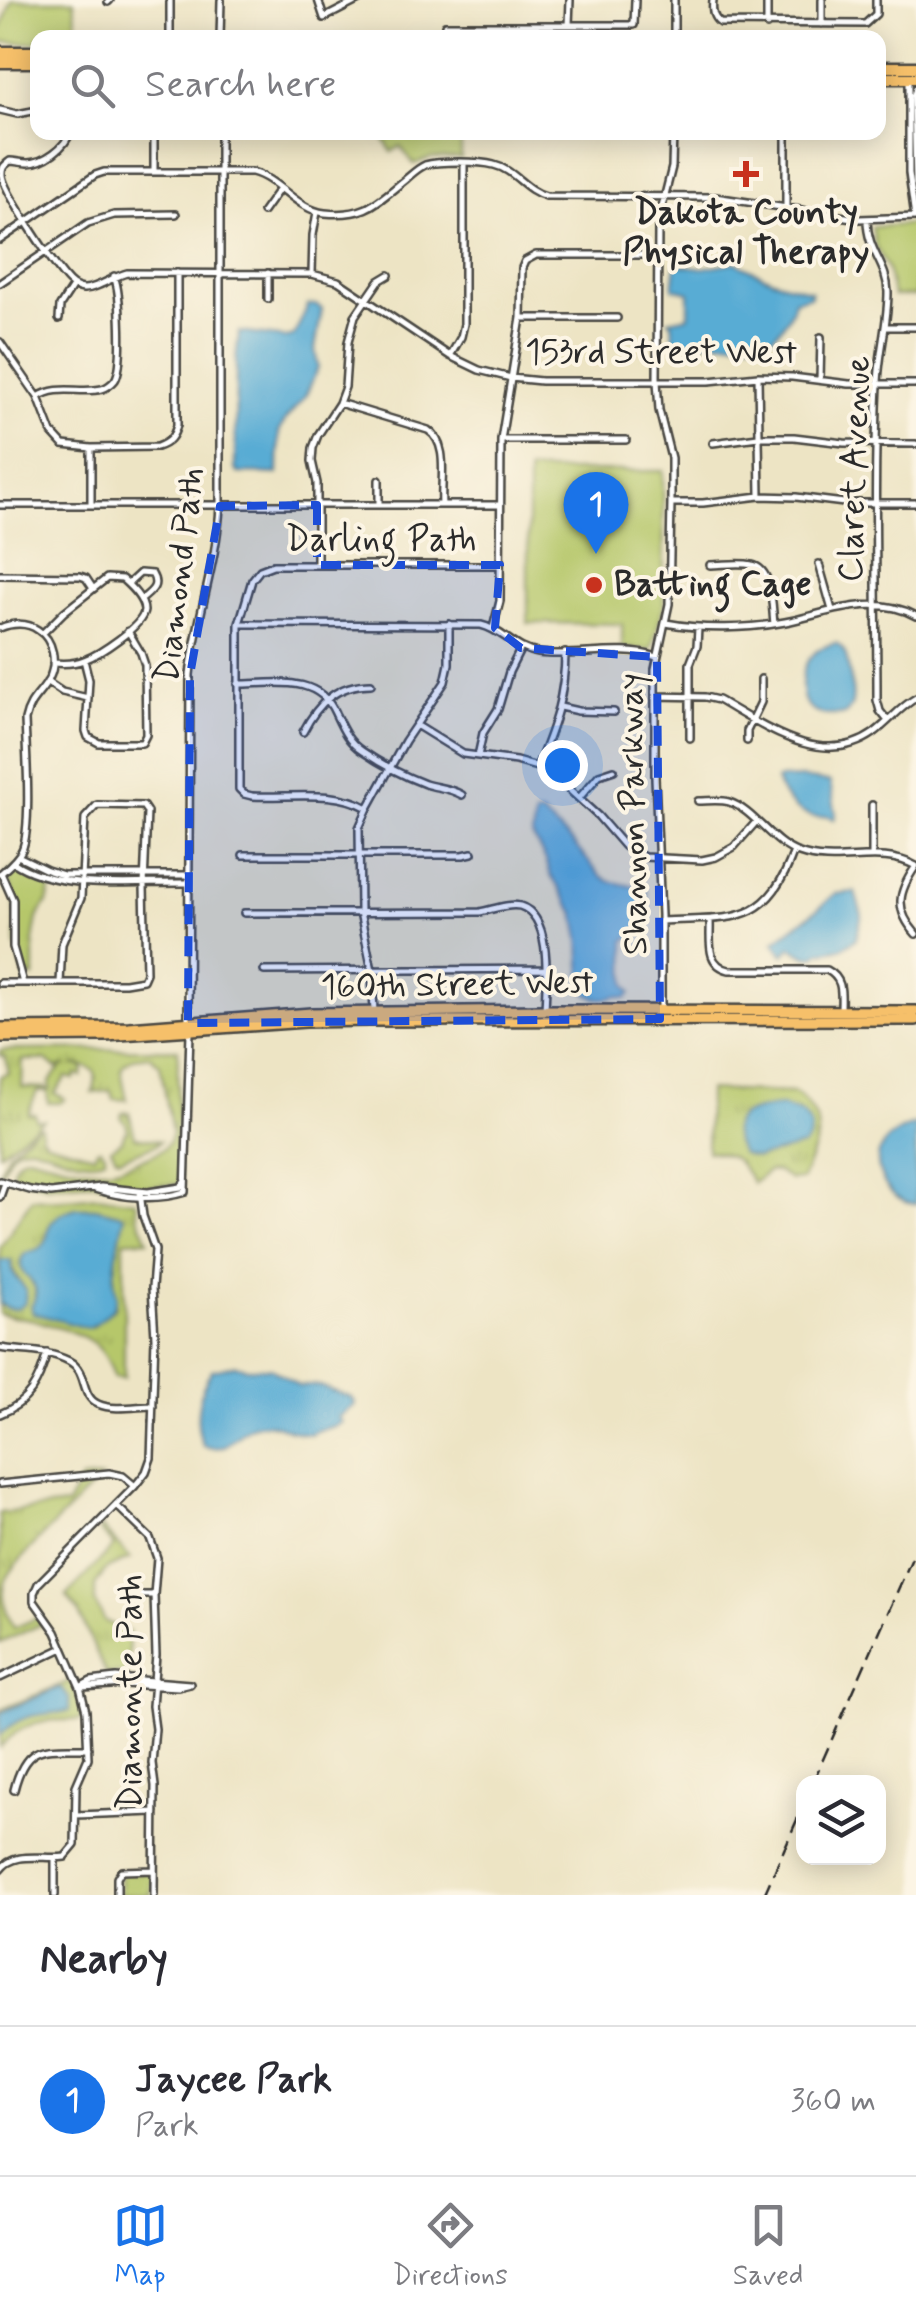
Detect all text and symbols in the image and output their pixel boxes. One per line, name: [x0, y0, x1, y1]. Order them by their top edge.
search box: [30, 30, 886, 140]
icon: search: [65, 58, 120, 113]
text: Search here: [145, 61, 336, 110]
marker: Dakota County Physical Therapy: [733, 161, 759, 187]
place label: Dakota County Physical Therapy: [623, 190, 870, 276]
street label: 153rd Street West: [525, 330, 797, 376]
street label: Claret Avenue: [828, 355, 882, 583]
street label: Diamond Path: [144, 465, 216, 685]
pin: 1: [564, 472, 628, 554]
street label: Darling Path: [286, 517, 476, 567]
place label: Batting Cage: [614, 562, 812, 613]
marker: Batting Cage: [583, 574, 605, 596]
street label: Shannon Parkway: [609, 672, 659, 956]
your location: [537, 740, 588, 791]
street label: 160th Street West: [320, 960, 594, 1010]
street label: Diamonte Path: [108, 1574, 154, 1810]
map controls: [796, 1775, 886, 1865]
button: layers: [796, 1775, 886, 1865]
text: Nearby: [40, 1933, 168, 1988]
text: Jaycee Park: [135, 2056, 332, 2105]
text: 1: [65, 2080, 80, 2122]
text: 360 m: [790, 2080, 876, 2122]
text: Park: [135, 2105, 199, 2147]
tab: Map: [113, 2198, 168, 2295]
tab: Directions: [393, 2198, 508, 2295]
tab: Saved: [733, 2198, 803, 2295]

